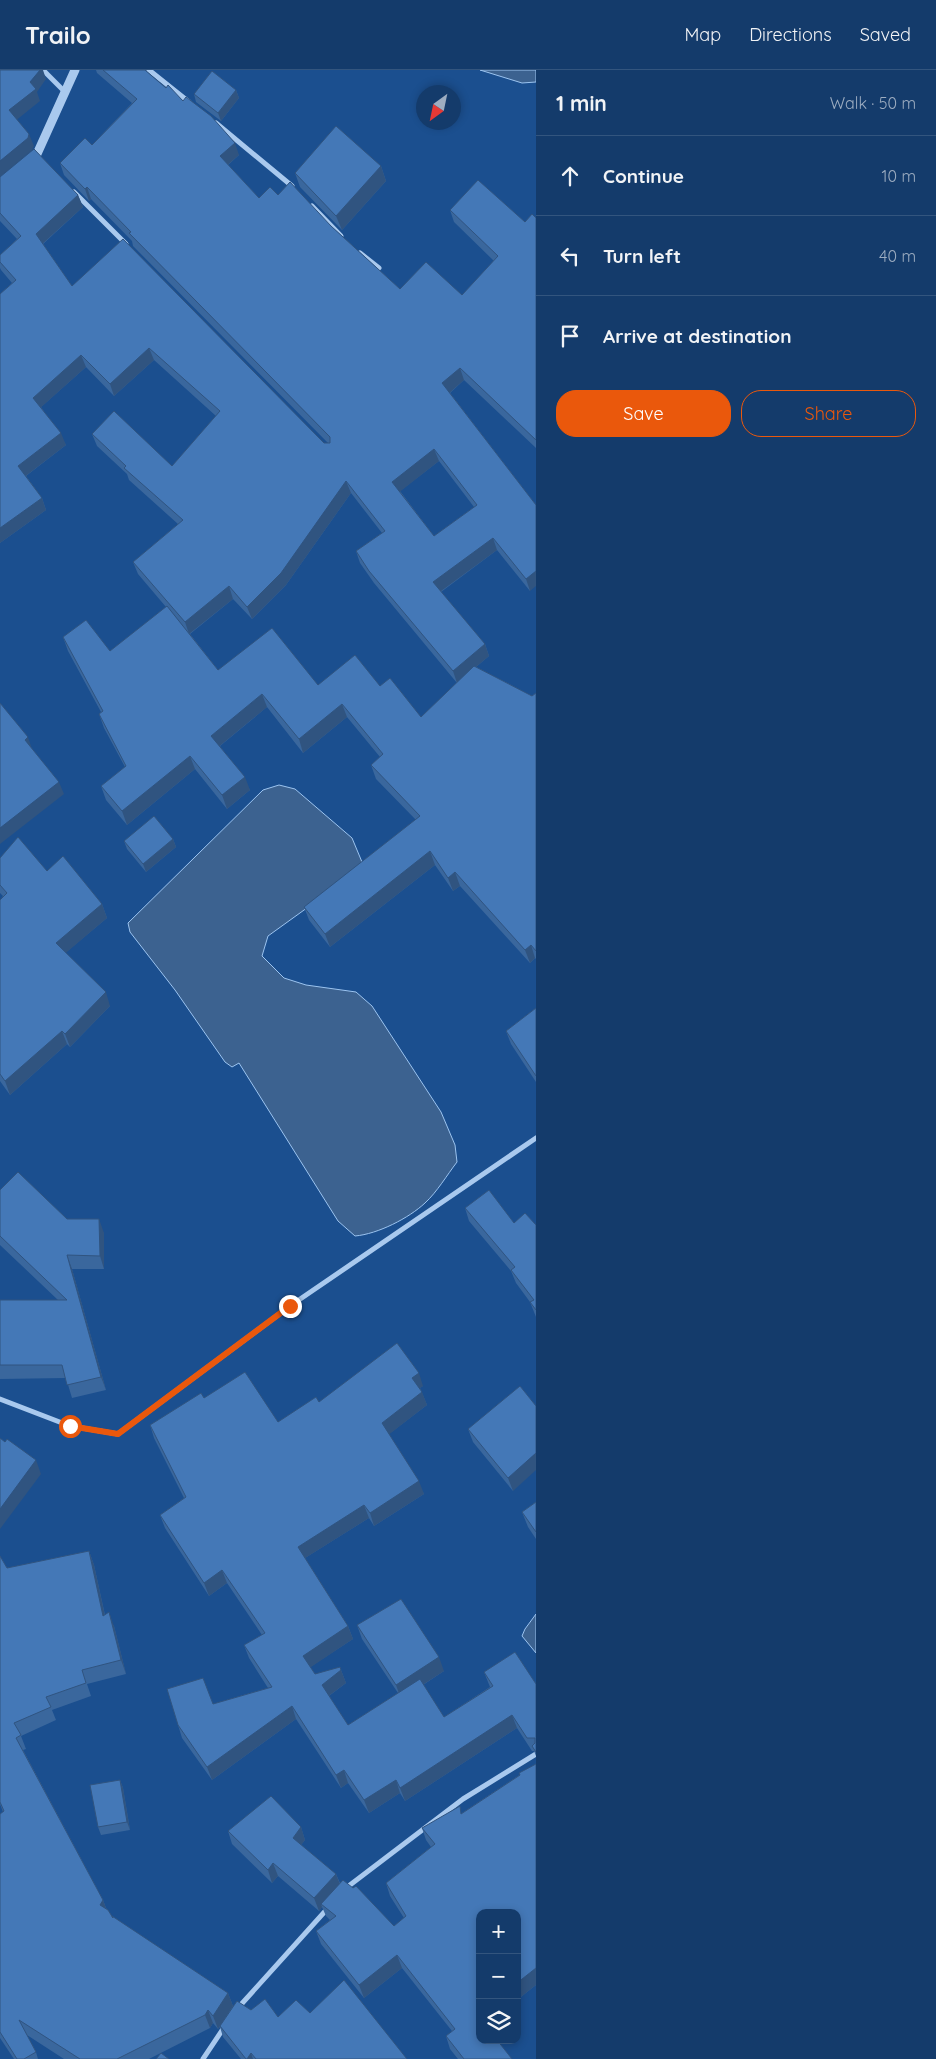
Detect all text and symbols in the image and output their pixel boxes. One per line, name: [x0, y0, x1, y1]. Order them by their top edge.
text: Trailo: [25, 20, 91, 50]
text: Map: [684, 23, 721, 46]
text: Directions: [749, 23, 832, 46]
text: Saved: [860, 23, 911, 46]
north arrow: [416, 85, 461, 130]
text: 1 min: [556, 90, 607, 116]
text: Walk · 50 m: [830, 93, 916, 113]
icon: ahead: [556, 162, 584, 190]
text: Continue: [603, 164, 684, 188]
text: 10 m: [882, 166, 916, 186]
icon: left: [556, 242, 584, 270]
text: Turn left: [603, 244, 681, 268]
text: 40 m: [879, 246, 916, 266]
icon: arrive: [556, 322, 584, 350]
text: Arrive at destination: [603, 324, 792, 348]
button: Save: [556, 390, 731, 437]
button: Share: [741, 390, 916, 437]
route end: [279, 1295, 302, 1318]
route start: [59, 1415, 82, 1438]
map controls: [476, 1909, 521, 2044]
button: +: [476, 1909, 521, 1954]
button: −: [476, 1954, 521, 1999]
button: layers: [476, 1999, 521, 2044]

